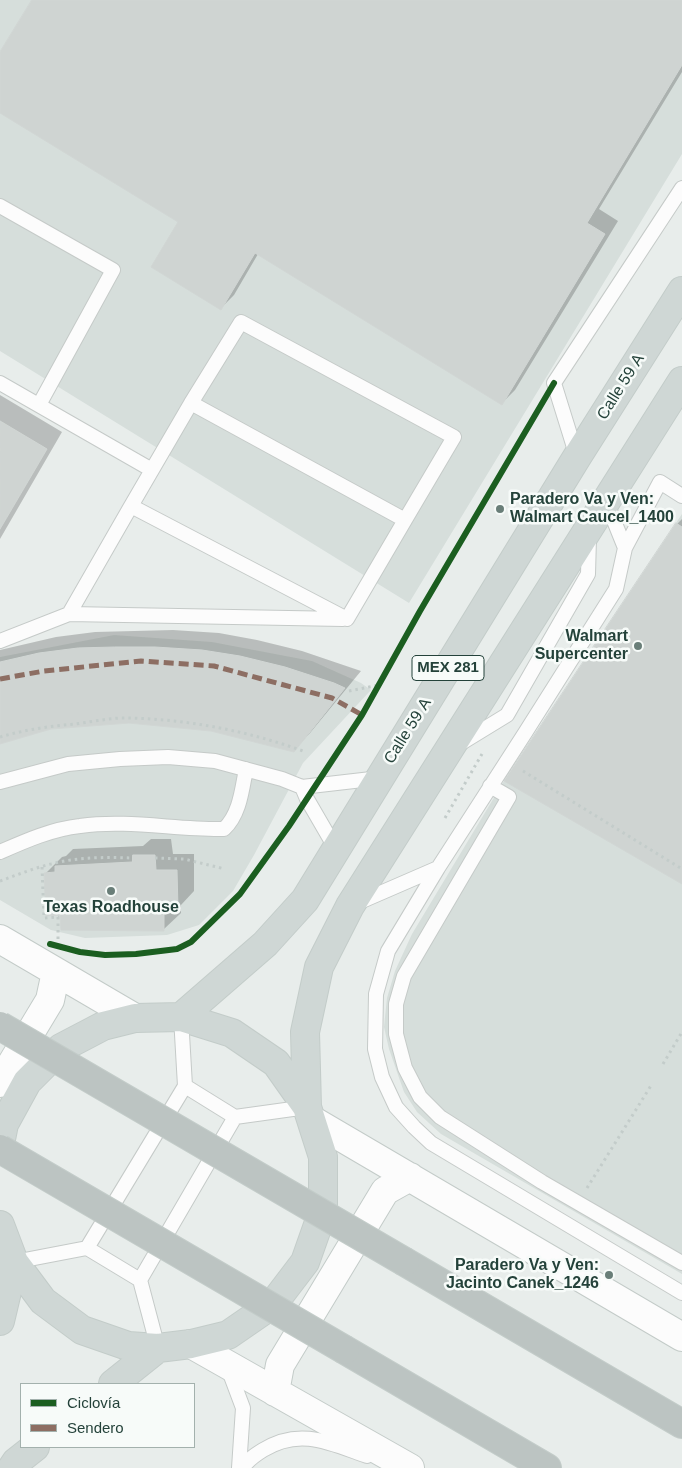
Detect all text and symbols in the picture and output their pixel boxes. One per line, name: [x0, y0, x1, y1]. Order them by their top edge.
street label: Calle 59 A: [593, 351, 649, 423]
place label: Paradero Va y Ven: Walmart Caucel_1400: [510, 490, 674, 528]
marker: Paradero Va y Ven: Walmart Caucel_1400: [494, 503, 506, 515]
place label: Walmart Supercenter: [535, 627, 628, 665]
marker: Walmart Supercenter: [632, 640, 644, 652]
road number: MEX 281: [412, 656, 484, 680]
street label: Calle 59 A: [380, 695, 436, 767]
marker: Texas Roadhouse: [105, 885, 117, 897]
place label: Texas Roadhouse: [43, 898, 179, 918]
place label: Paradero Va y Ven: Jacinto Canek_1246: [446, 1256, 599, 1294]
marker: Paradero Va y Ven: Jacinto Canek_1246: [603, 1269, 615, 1281]
legend: [20, 1383, 195, 1448]
text: Ciclovía: [67, 1394, 120, 1411]
text: Sendero: [67, 1419, 124, 1436]

